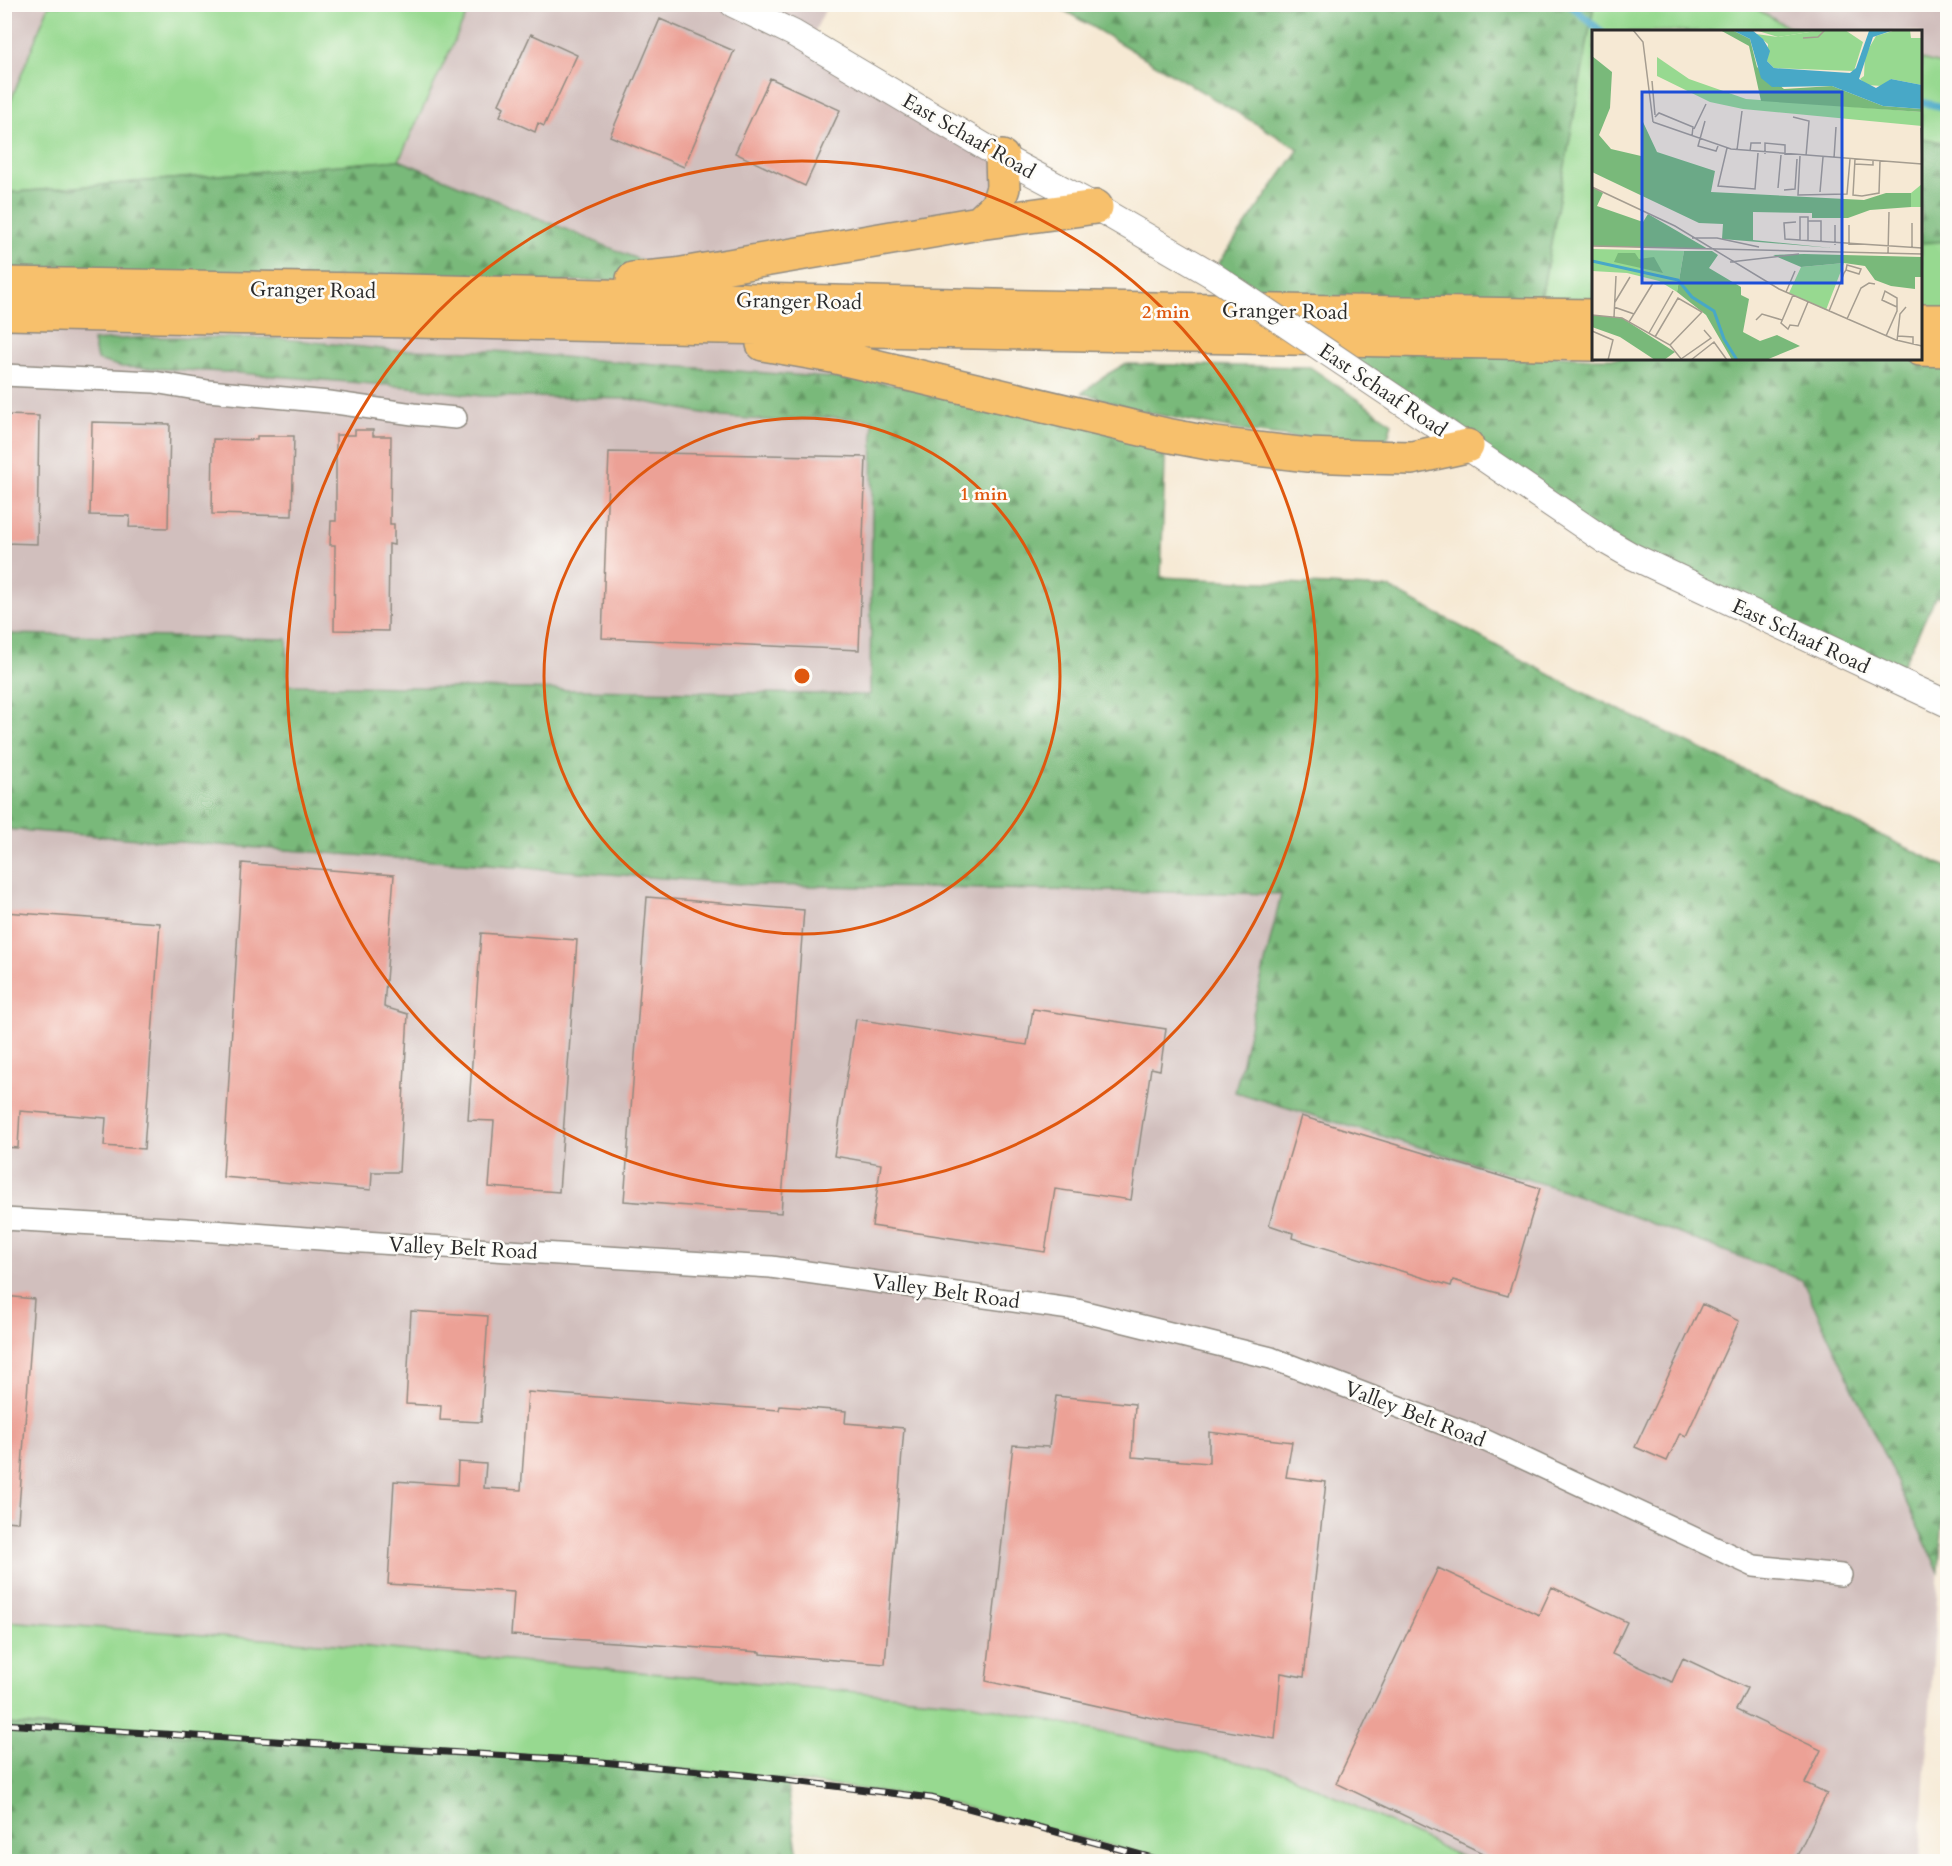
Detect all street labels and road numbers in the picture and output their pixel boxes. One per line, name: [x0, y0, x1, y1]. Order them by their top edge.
street label: East Schaaf Road: [897, 87, 1041, 186]
street label: Granger Road: [250, 275, 376, 306]
street label: Granger Road: [736, 286, 862, 317]
street label: Granger Road: [1222, 296, 1348, 327]
street label: East Schaaf Road: [1313, 337, 1453, 444]
street label: East Schaaf Road: [1727, 592, 1875, 681]
street label: Valley Belt Road: [388, 1230, 538, 1267]
street label: Valley Belt Road: [870, 1267, 1022, 1316]
street label: Valley Belt Road: [1340, 1374, 1490, 1455]

